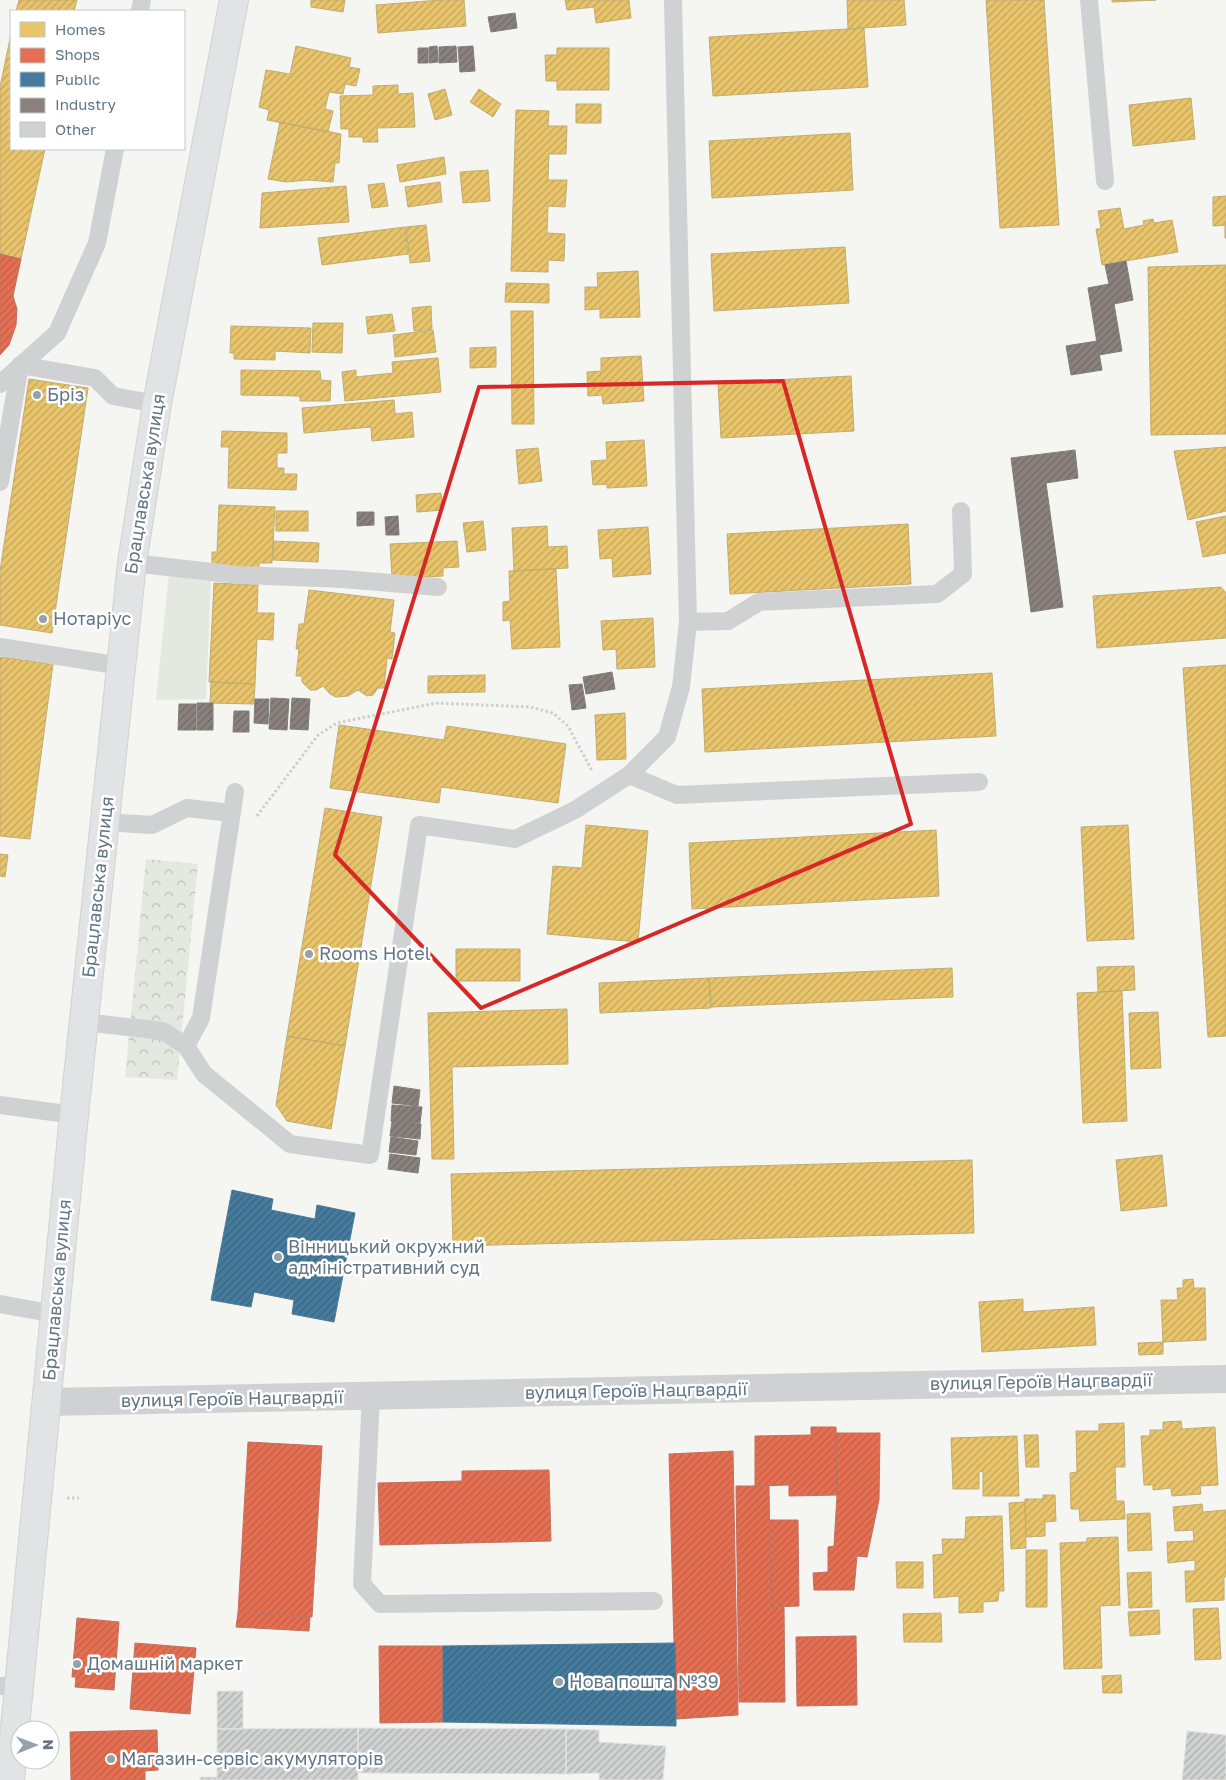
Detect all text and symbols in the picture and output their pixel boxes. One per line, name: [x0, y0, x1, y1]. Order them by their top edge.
legend: [10, 10, 185, 150]
text: Homes: [55, 20, 105, 38]
text: Shops: [55, 45, 100, 63]
text: Public: [55, 70, 100, 88]
text: Industry: [55, 95, 116, 113]
text: Other: [55, 120, 96, 138]
place label: Бріз: [47, 383, 84, 405]
marker: Бріз: [31, 389, 43, 401]
street label: Брацлавська вулиця: [119, 392, 169, 576]
place label: Нотаріус: [53, 607, 132, 629]
marker: Нотаріус: [37, 613, 49, 625]
street label: Брацлавська вулиця: [77, 795, 117, 979]
place label: Rooms Hotel: [319, 942, 431, 964]
marker: Rooms Hotel: [303, 948, 315, 960]
street label: Брацлавська вулиця: [37, 1198, 75, 1382]
place label: Вінницький окружний адміністративний суд: [288, 1235, 485, 1278]
marker: Вінницький окружний адміністративний суд: [272, 1251, 284, 1263]
street label: вулиця Героїв Нацгвардії: [930, 1368, 1153, 1394]
street label: вулиця Героїв Нацгвардії: [525, 1377, 748, 1403]
street label: вулиця Героїв Нацгвардії: [121, 1385, 344, 1411]
place label: Домашній маркет: [87, 1652, 243, 1674]
marker: Домашній маркет: [71, 1658, 83, 1670]
place label: Нова пошта №39: [569, 1670, 719, 1692]
marker: Нова пошта №39: [553, 1676, 565, 1688]
north arrow: [10, 1720, 60, 1770]
text: N: [40, 1739, 57, 1750]
place label: Магазин-сервіс акумуляторів: [121, 1747, 383, 1769]
marker: Магазин-сервіс акумуляторів: [105, 1753, 117, 1765]

